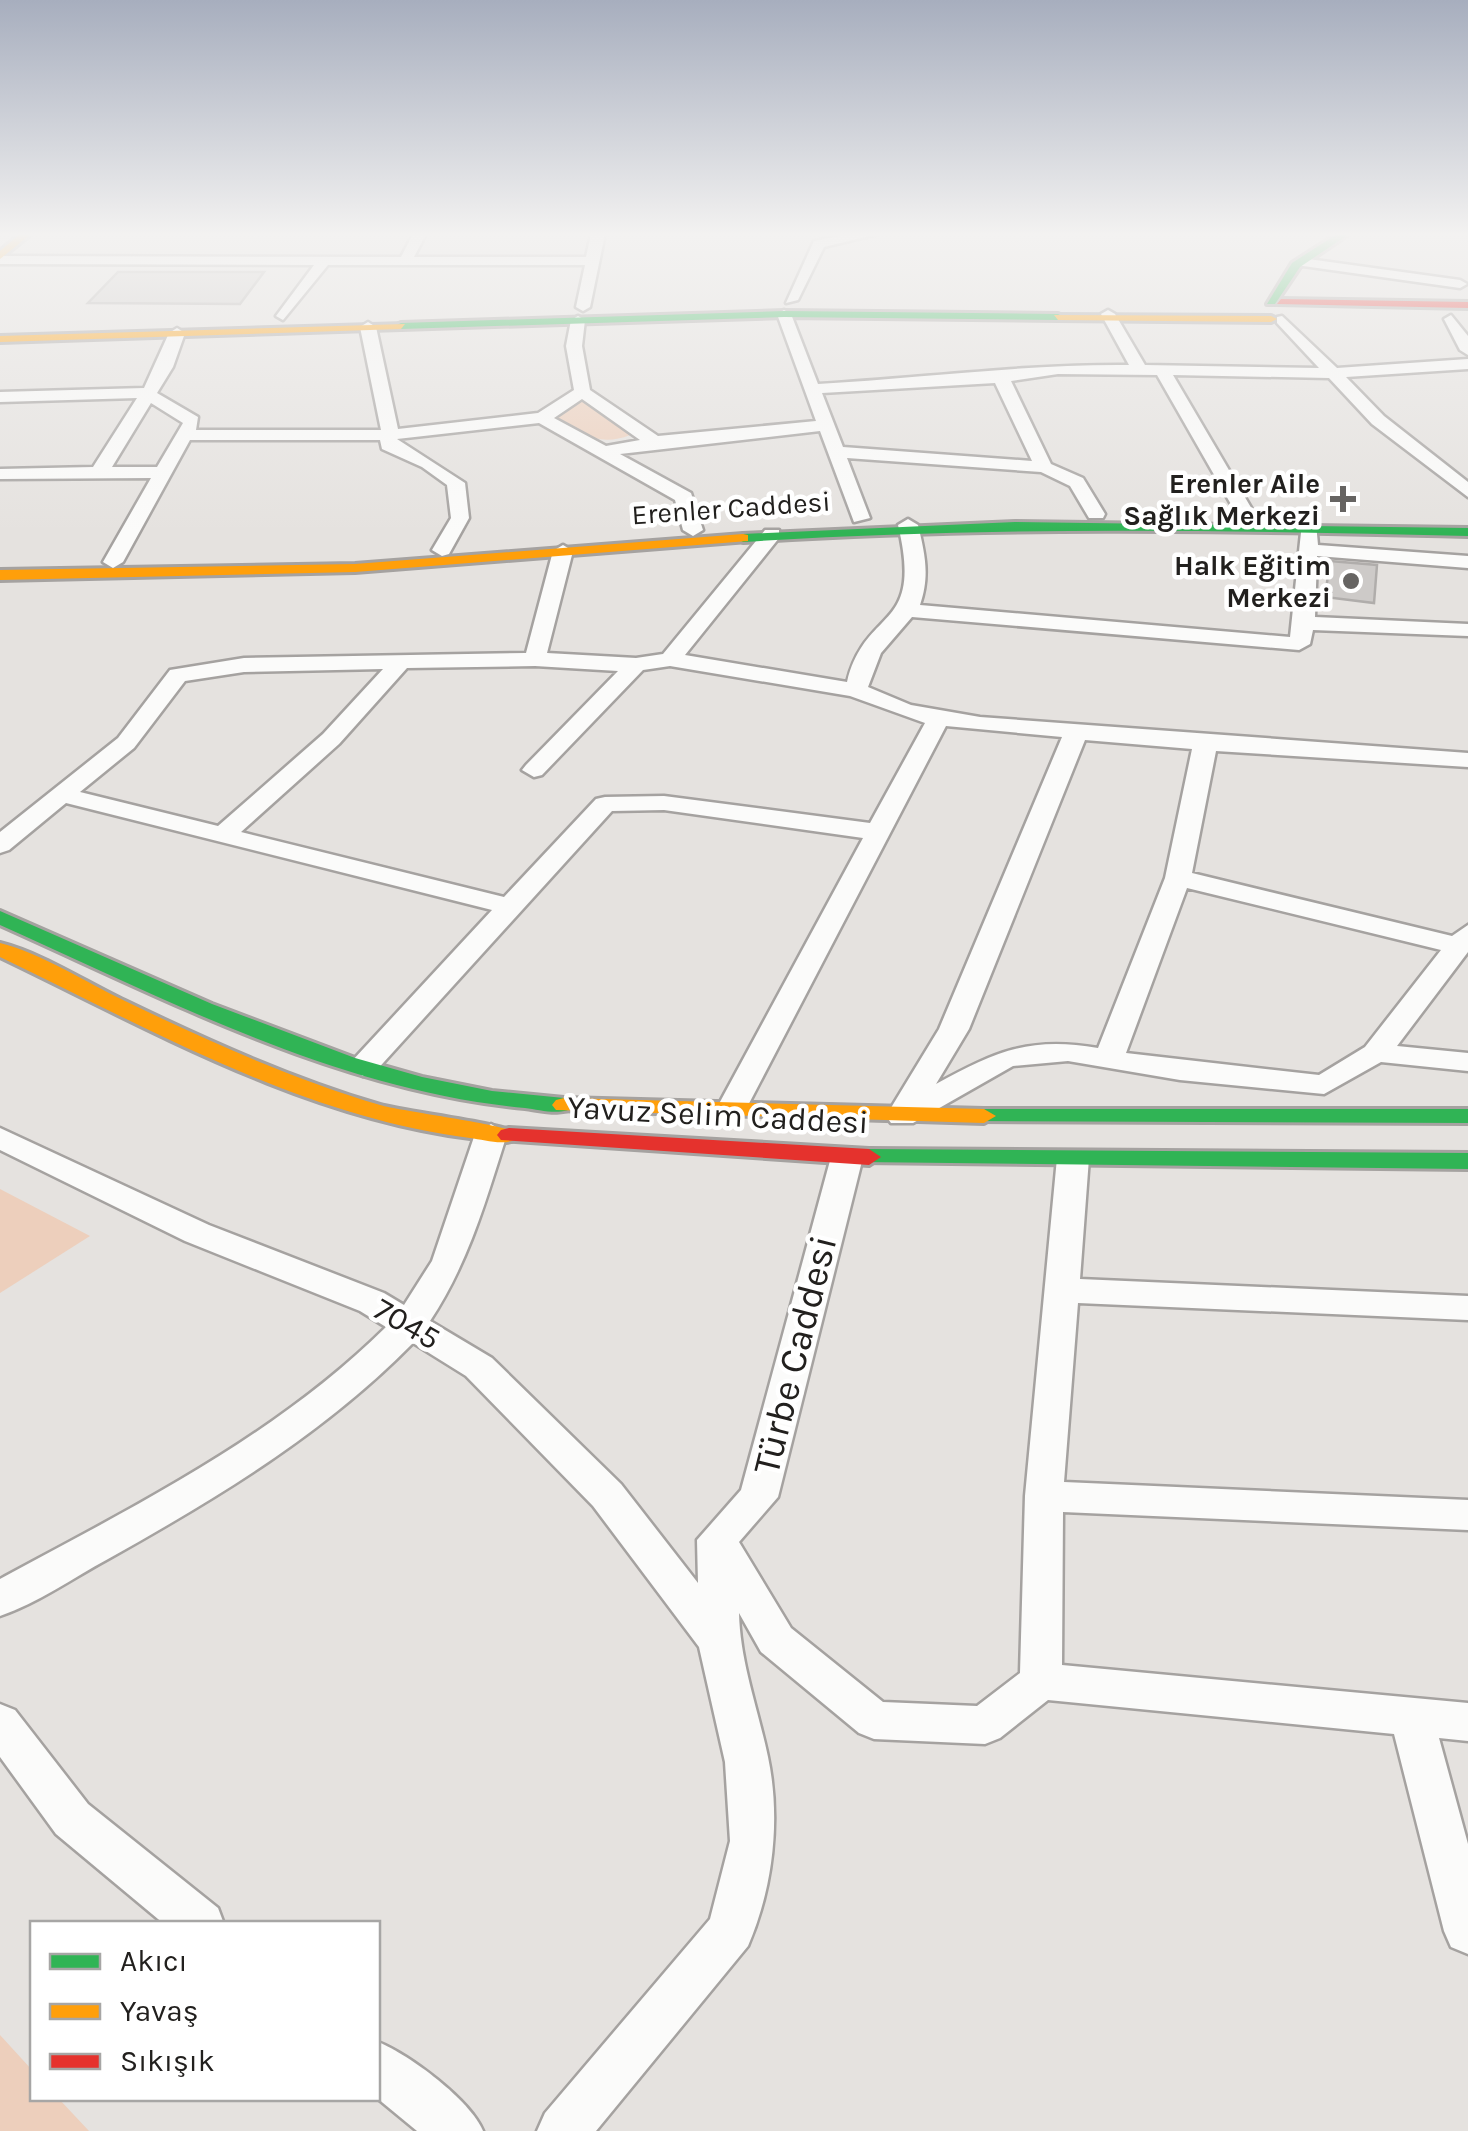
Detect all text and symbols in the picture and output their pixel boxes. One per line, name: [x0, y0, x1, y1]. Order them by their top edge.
place label: Erenler Aile Sağlık Merkezi: [1123, 467, 1320, 532]
street label: Erenler Caddesi: [630, 485, 832, 531]
marker: Erenler Aile Sağlık Merkezi: [1330, 486, 1356, 512]
place label: Halk Eğitim Merkezi: [1174, 549, 1331, 614]
marker: Halk Eğitim Merkezi: [1340, 570, 1362, 592]
street label: Yavuz Selim Caddesi: [567, 1089, 869, 1141]
street label: Türbe Caddesi: [744, 1231, 846, 1479]
street label: 7045: [367, 1290, 447, 1358]
legend: [30, 1921, 380, 2101]
text: Akıcı: [120, 1943, 188, 1979]
text: Yavaş: [120, 1993, 199, 2029]
text: Sıkışık: [120, 2043, 215, 2079]

